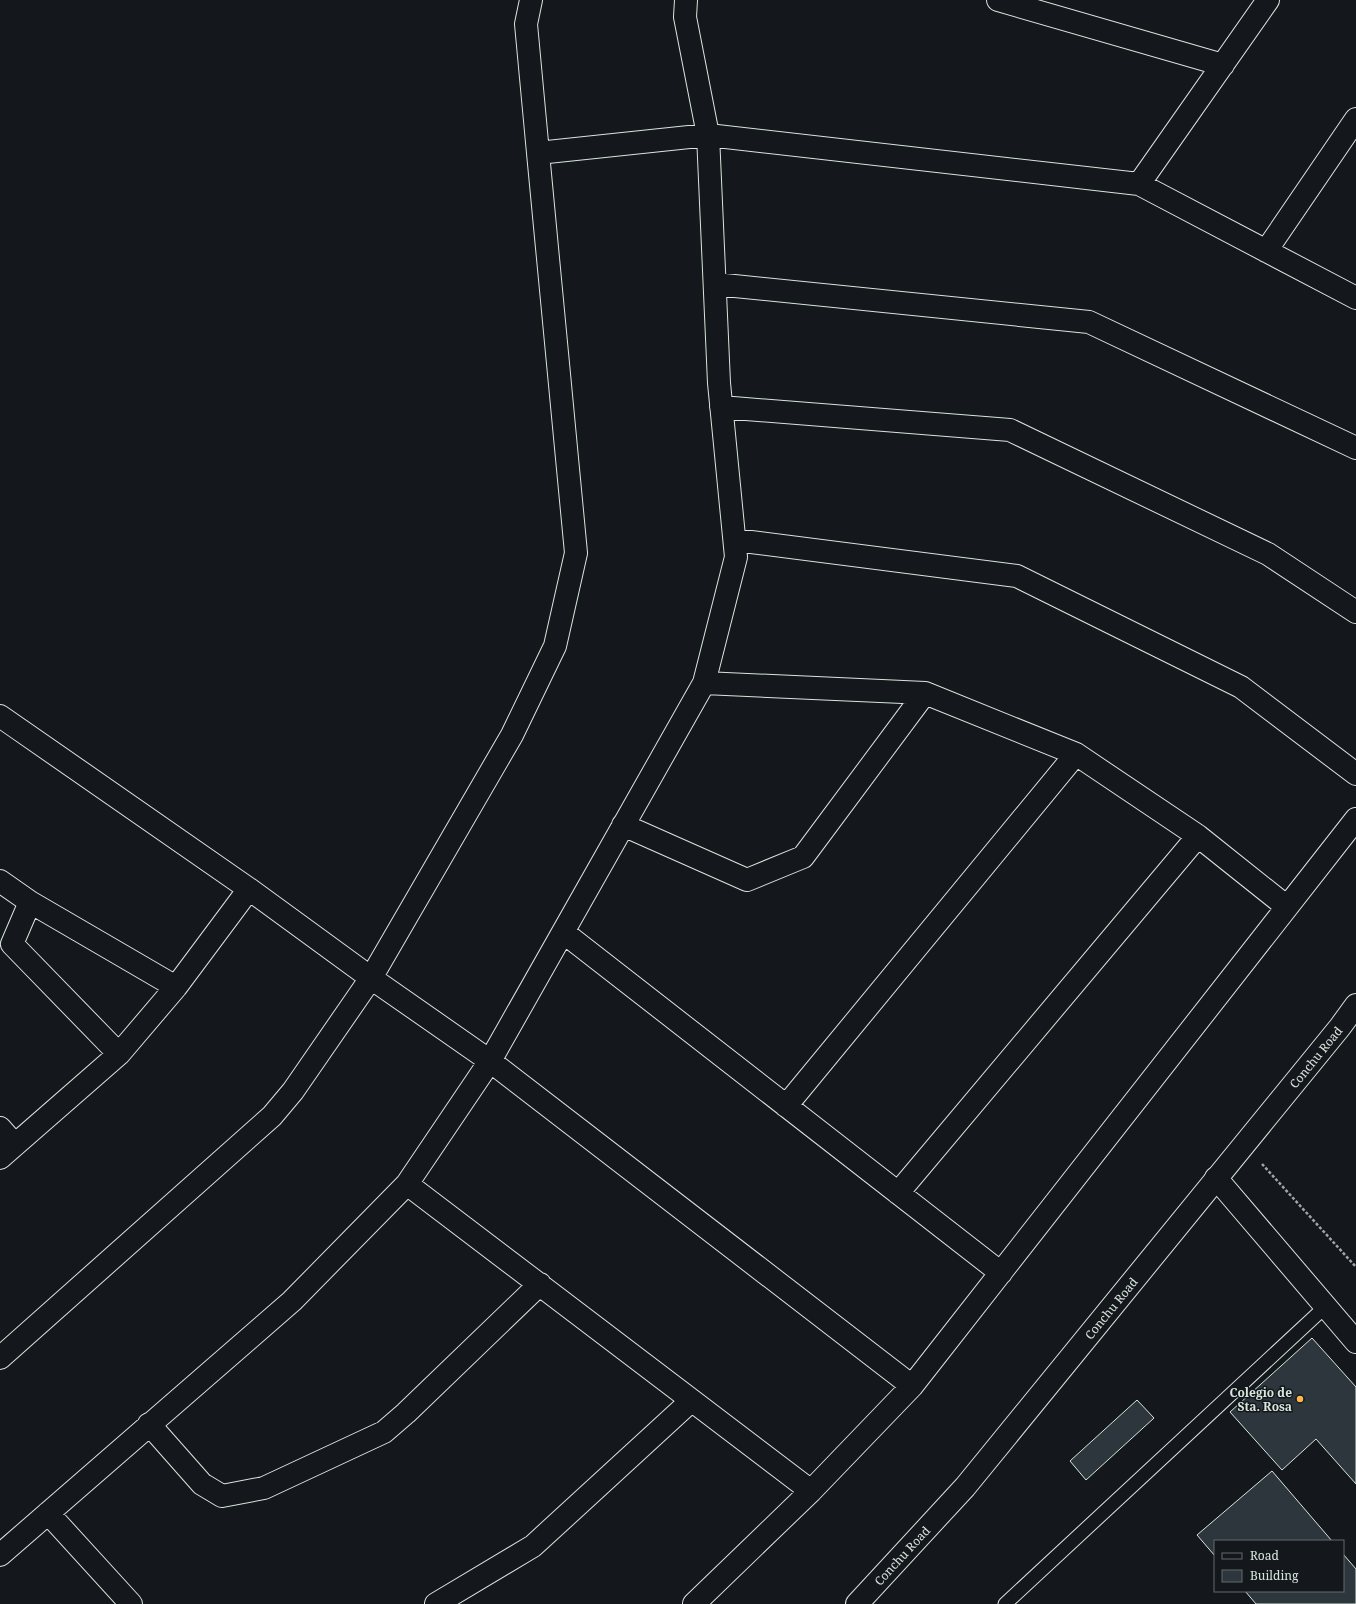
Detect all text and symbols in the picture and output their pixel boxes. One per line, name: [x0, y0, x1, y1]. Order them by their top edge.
street label: Conchu Road: [1285, 1022, 1346, 1092]
street label: Conchu Road: [1080, 1273, 1142, 1343]
place label: Colegio de Sta. Rosa: [1229, 1384, 1292, 1415]
marker: Colegio de Sta. Rosa: [1295, 1394, 1305, 1404]
street label: Conchu Road: [870, 1522, 934, 1589]
legend: [1214, 1540, 1344, 1592]
text: Road: [1250, 1547, 1280, 1564]
text: Building: [1250, 1567, 1299, 1584]

